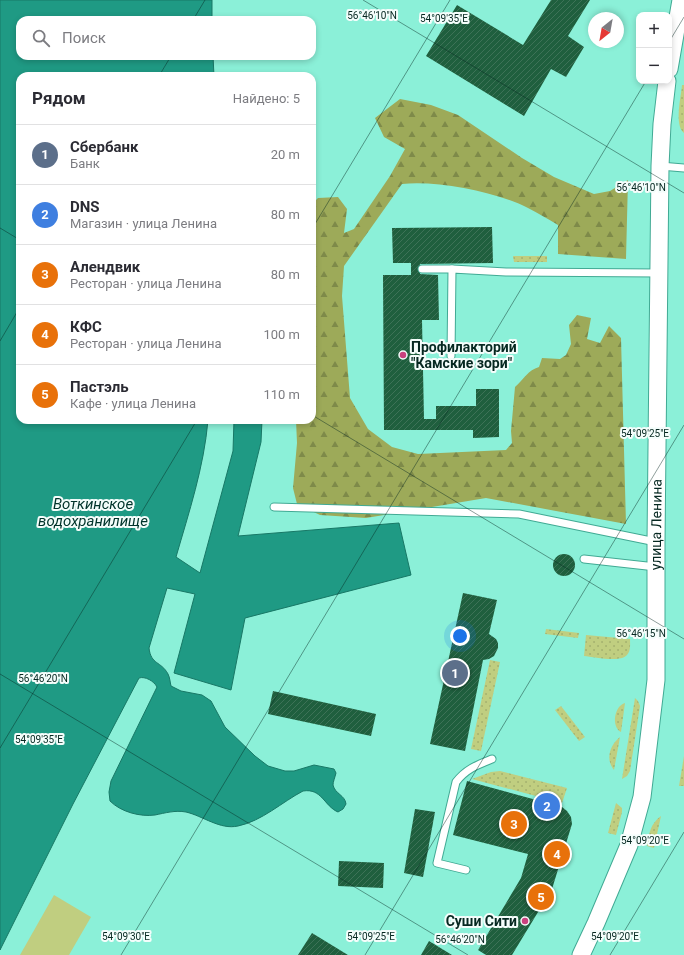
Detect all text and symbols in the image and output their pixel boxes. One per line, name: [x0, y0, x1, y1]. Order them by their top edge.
text: 56°46'10"N: [347, 10, 397, 21]
north arrow: [588, 12, 624, 48]
map controls: [636, 12, 672, 84]
button: +: [636, 12, 672, 48]
text: 54°09'35"E: [420, 13, 468, 24]
search box: [16, 16, 316, 60]
icon: search: [30, 27, 52, 49]
text: Поиск: [62, 29, 106, 47]
button: −: [636, 48, 672, 84]
text: Рядом: [32, 88, 86, 108]
text: Найдено: 5: [233, 91, 300, 106]
text: Сбербанк: [70, 138, 138, 156]
text: 1: [41, 147, 49, 162]
text: 20 m: [271, 147, 300, 162]
text: Банк: [70, 156, 100, 171]
text: 56°46'10"N: [616, 182, 666, 193]
text: DNS: [70, 198, 100, 216]
text: 2: [41, 207, 49, 222]
text: 80 m: [271, 207, 300, 222]
text: Магазин · улица Ленина: [70, 216, 217, 231]
text: Алендвик: [70, 258, 140, 276]
text: 3: [41, 267, 49, 282]
text: 80 m: [271, 267, 300, 282]
text: Ресторан · улица Ленина: [70, 276, 222, 291]
text: КФС: [70, 318, 102, 336]
text: 4: [41, 327, 49, 342]
text: 100 m: [263, 327, 300, 342]
text: Ресторан · улица Ленина: [70, 336, 222, 351]
place label: Профилакторий "Камские зори": [411, 339, 517, 371]
marker: Профилакторий "Камские зори": [398, 350, 408, 360]
text: Пастэль: [70, 378, 129, 396]
text: 5: [41, 387, 49, 402]
text: 110 m: [263, 387, 300, 402]
text: Кафе · улица Ленина: [70, 396, 196, 411]
text: 54°09'25"E: [621, 428, 669, 439]
street label: улица Ленина: [648, 479, 665, 570]
water label: Воткинское водохранилище: [38, 495, 148, 530]
your location: [450, 626, 470, 646]
text: 56°46'15"N: [616, 628, 666, 639]
pin: 1: [442, 658, 468, 688]
text: 56°46'20"N: [18, 673, 68, 684]
text: 54°09'35"E: [15, 734, 63, 745]
pin: 2: [534, 791, 560, 821]
pin: 3: [501, 809, 527, 839]
text: 54°09'20"E: [621, 835, 669, 846]
pin: 4: [544, 839, 570, 869]
pin: 5: [528, 882, 554, 912]
place label: Суши Сити: [446, 913, 517, 929]
marker: Суши Сити: [520, 916, 530, 926]
text: 54°09'30"E: [102, 931, 150, 942]
text: 54°09'25"E: [347, 931, 395, 942]
text: 54°09'20"E: [591, 931, 639, 942]
text: 56°46'20"N: [435, 934, 485, 945]

